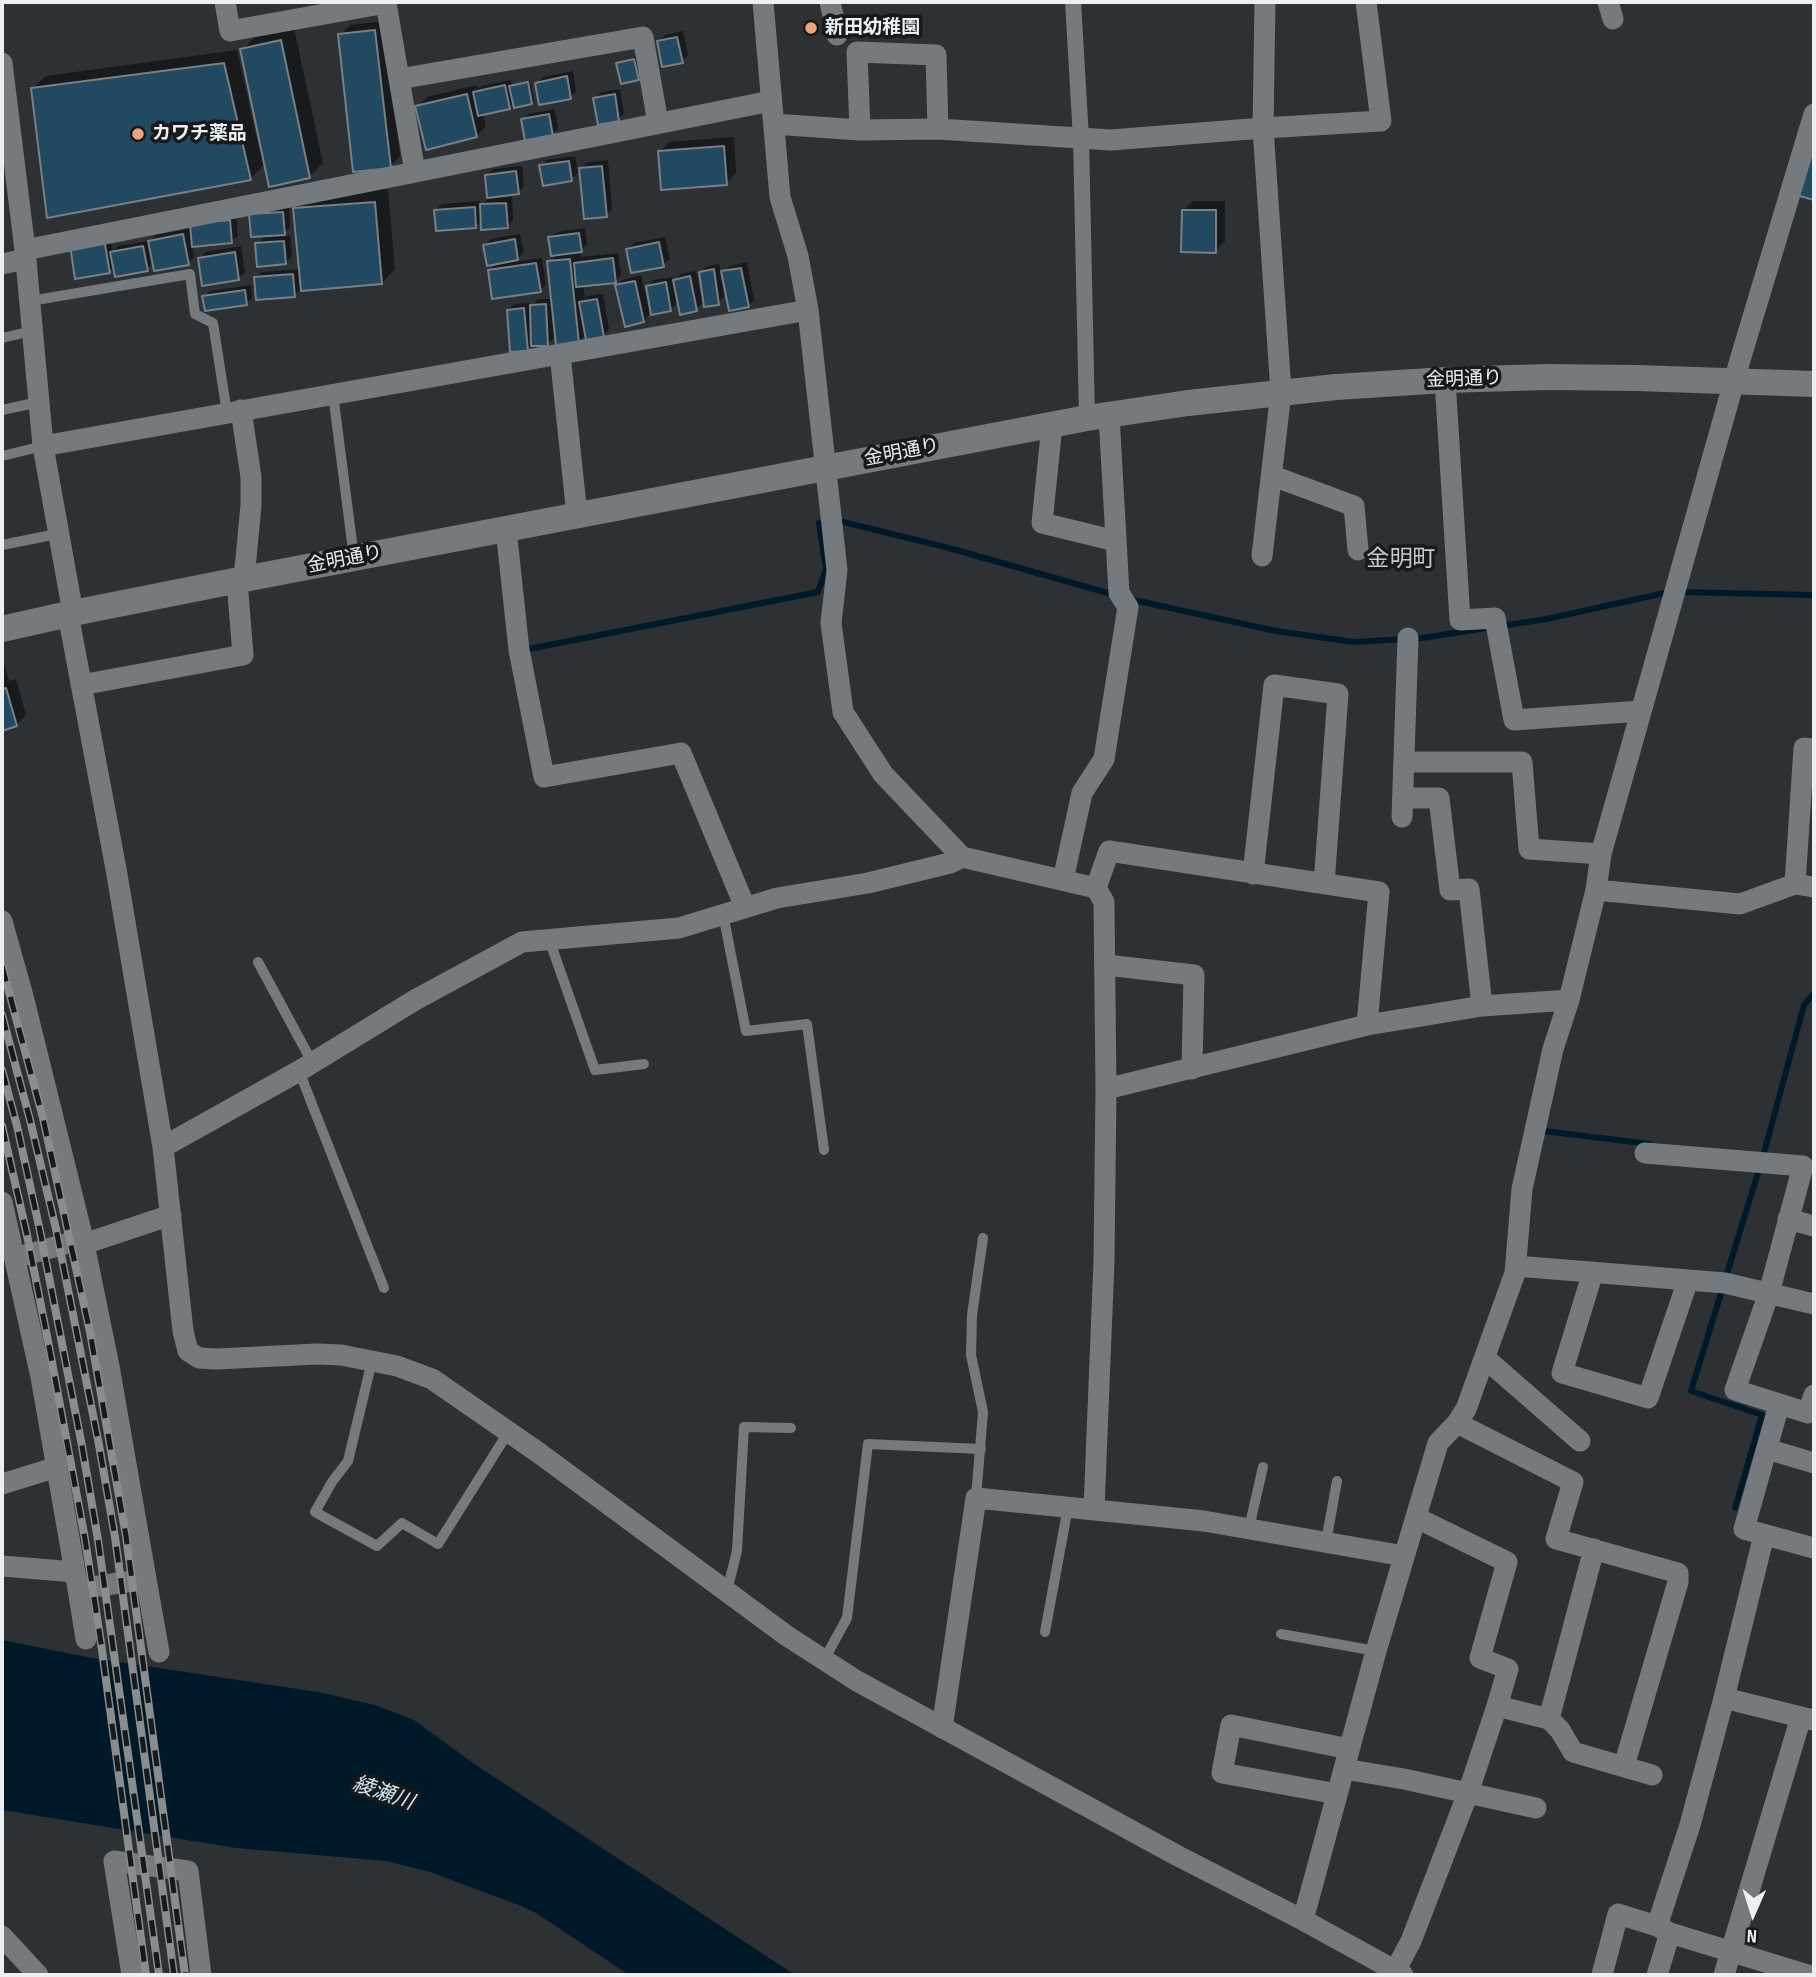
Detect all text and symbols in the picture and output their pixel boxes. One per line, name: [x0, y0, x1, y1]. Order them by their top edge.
place label: 新田幼稚園: [825, 17, 920, 39]
marker: 新田幼稚園: [803, 20, 819, 36]
place label: カワチ薬品: [152, 123, 247, 145]
marker: カワチ薬品: [130, 126, 146, 142]
street label: 金明通り: [1426, 367, 1502, 393]
street label: 金明通り: [863, 435, 941, 471]
street label: 金明通り: [306, 542, 384, 578]
district label: 金明町: [1367, 546, 1435, 574]
water label: 綾瀬川: [349, 1772, 417, 1816]
north arrow: [1718, 1879, 1788, 1949]
text: N: [1746, 1924, 1758, 1947]

